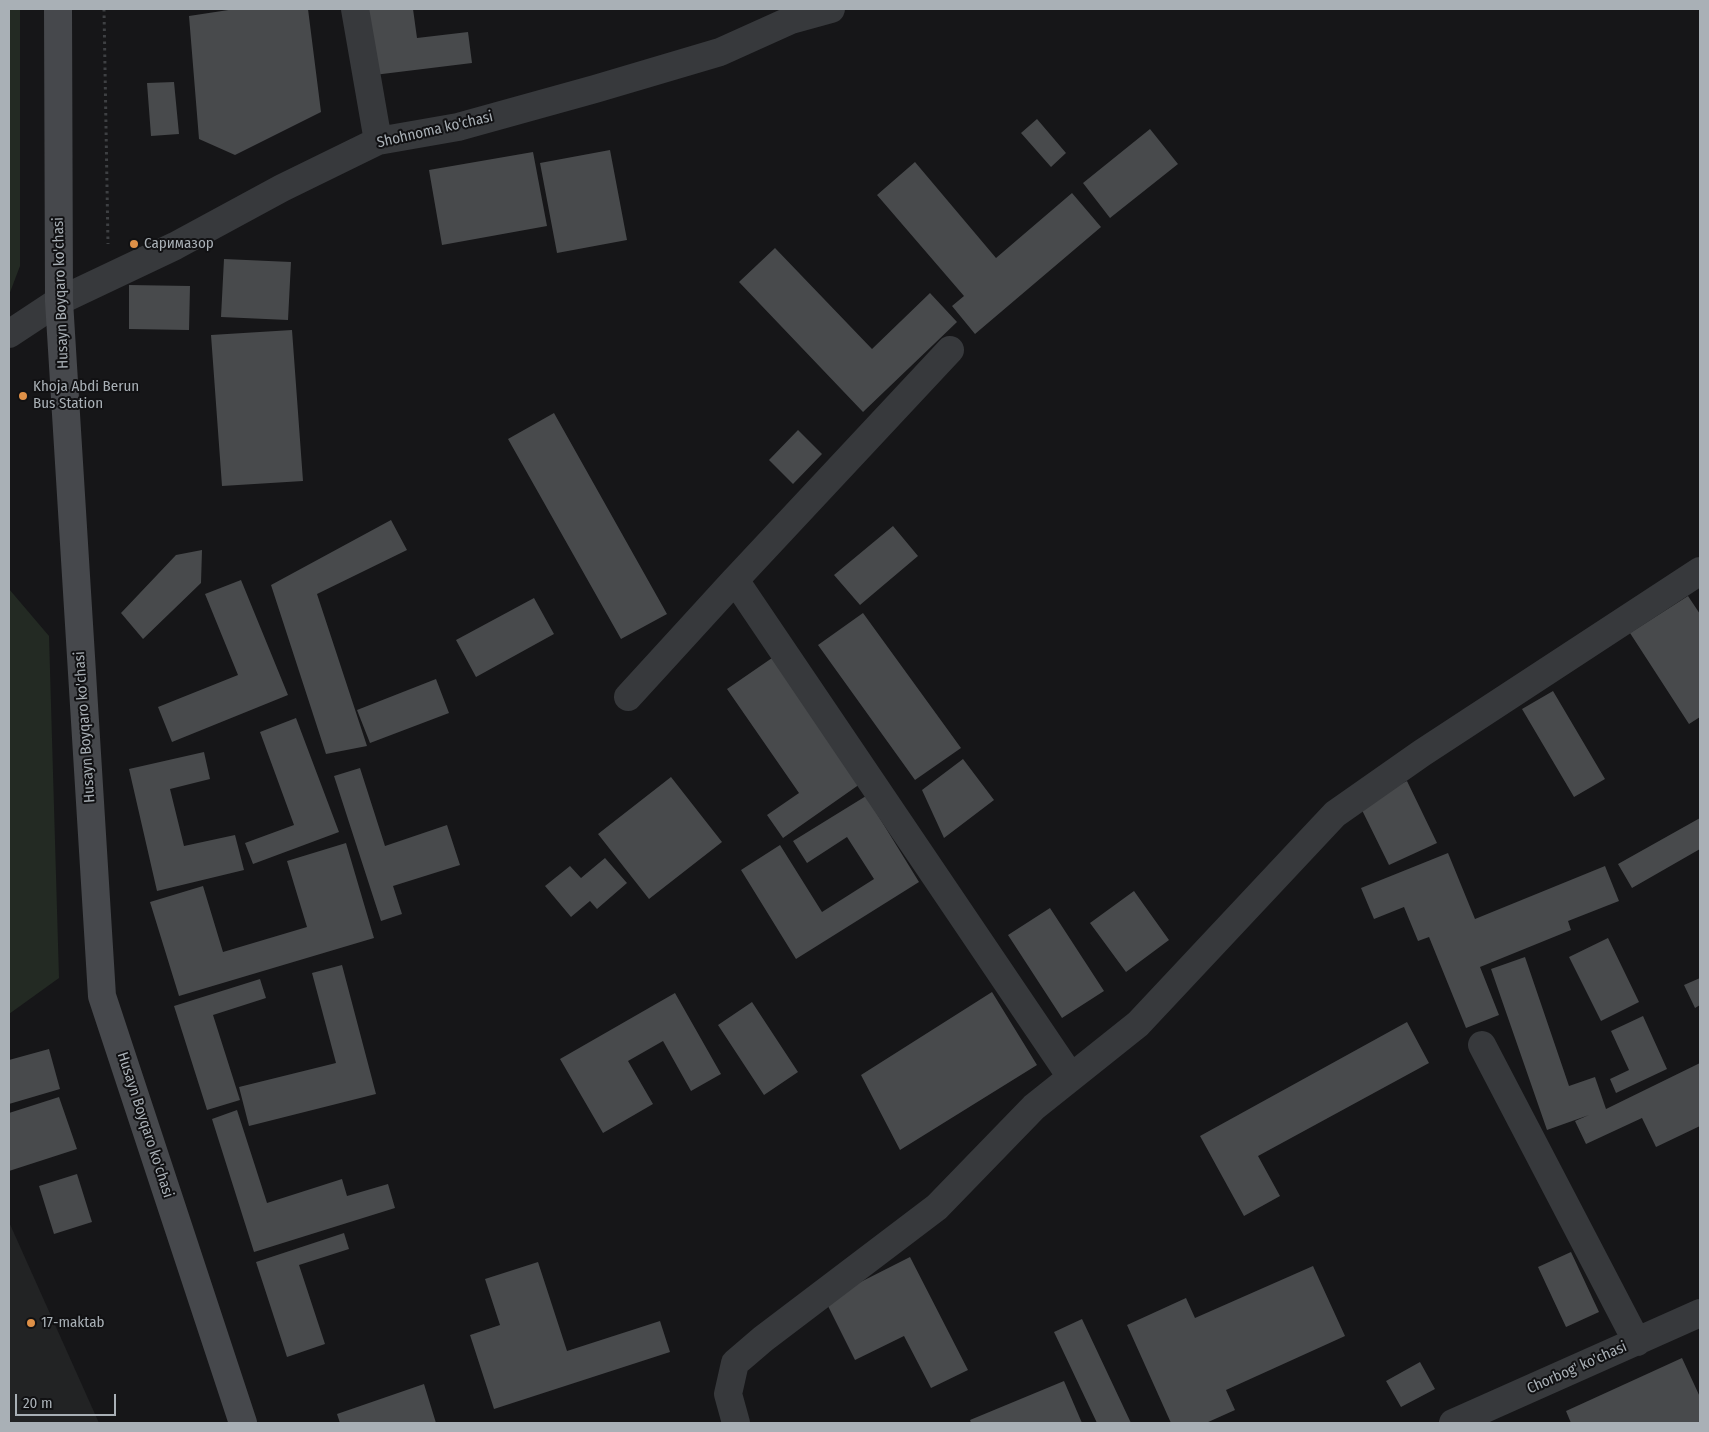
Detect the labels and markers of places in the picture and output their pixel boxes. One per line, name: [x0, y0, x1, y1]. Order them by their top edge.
place label: Саримазор: [144, 235, 214, 253]
marker: Саримазор: [128, 238, 140, 250]
place label: Khoja Abdi Berun Bus Station: [33, 378, 139, 413]
marker: Khoja Abdi Berun Bus Station: [17, 390, 29, 402]
place label: 17-maktab: [41, 1314, 104, 1332]
marker: 17-maktab: [25, 1317, 37, 1329]

